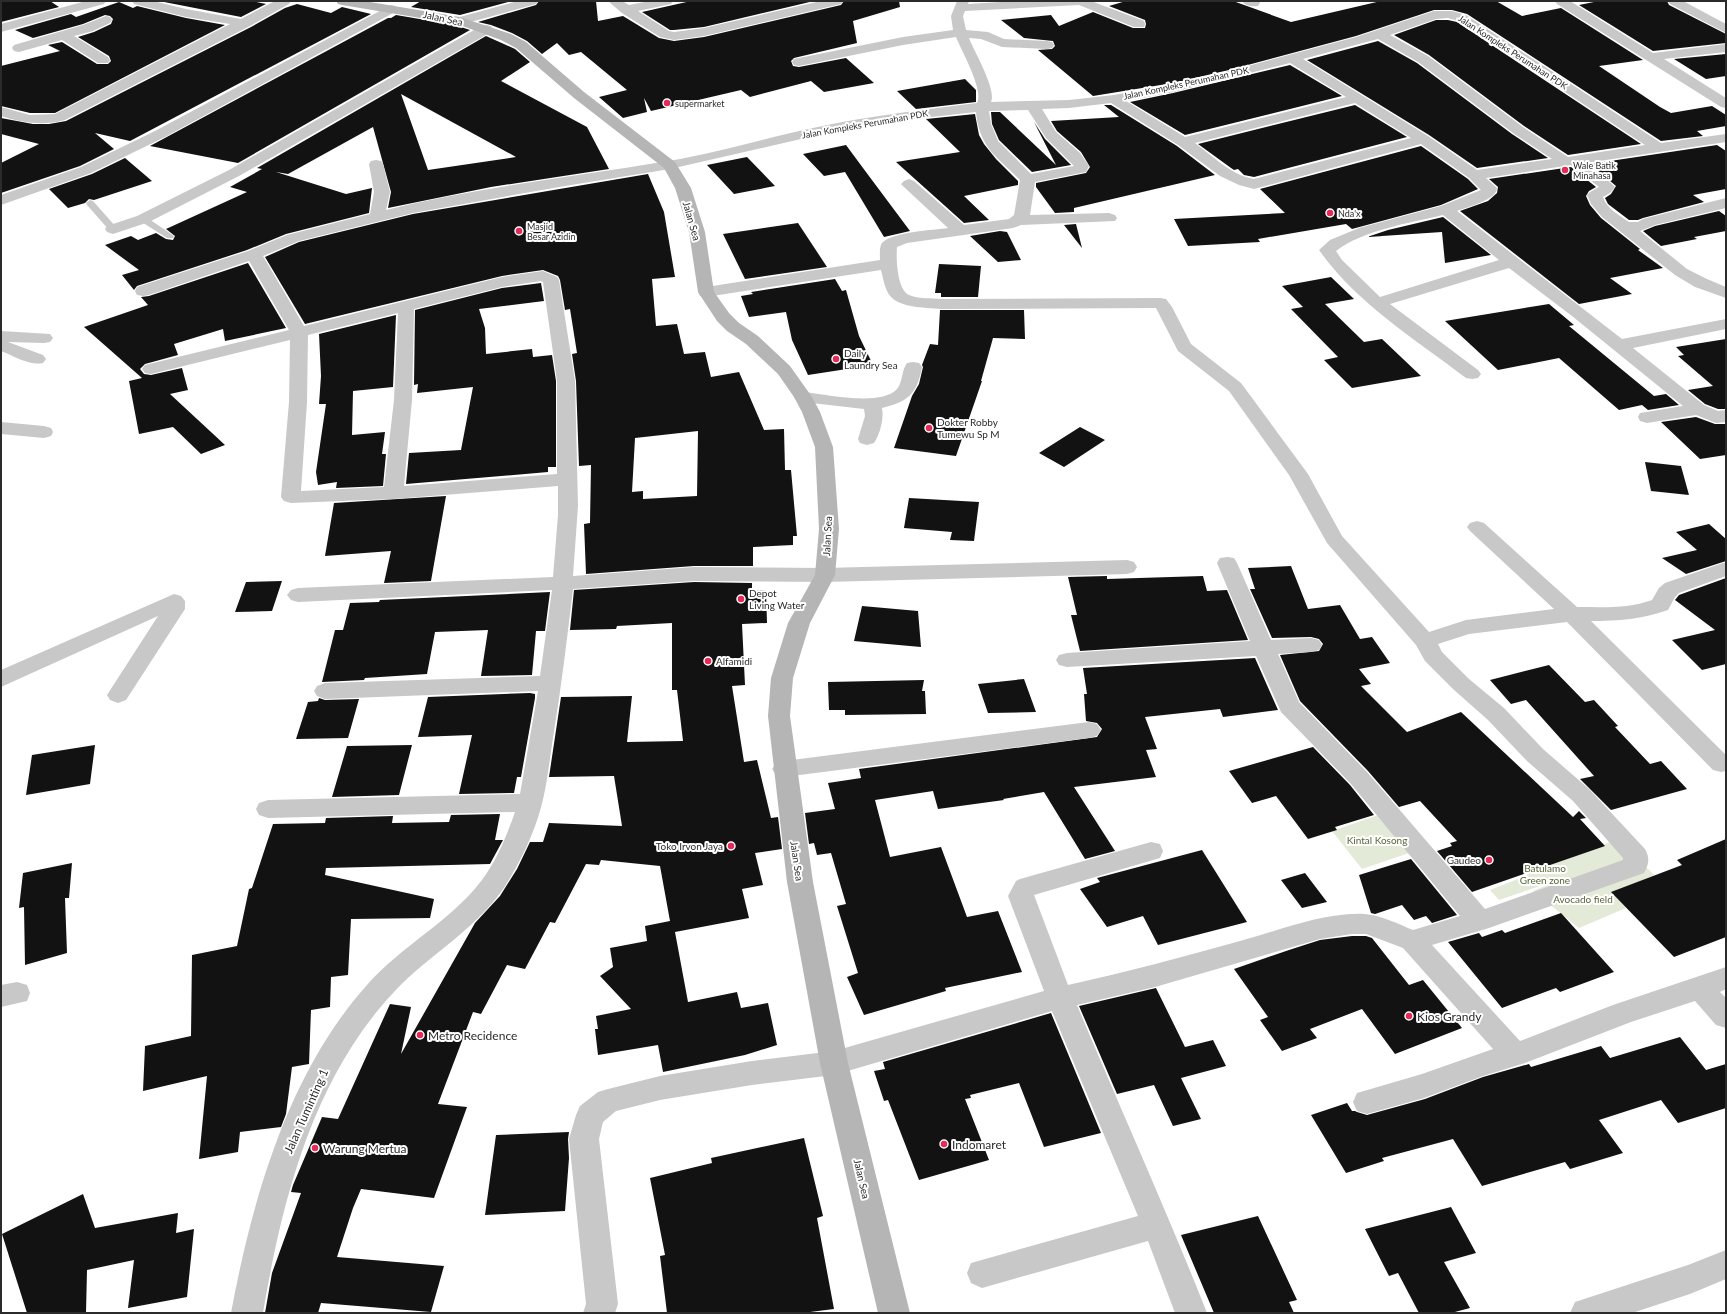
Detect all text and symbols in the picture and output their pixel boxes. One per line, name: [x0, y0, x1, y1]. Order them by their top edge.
street label: Jalan Sea: [422, 8, 464, 28]
street label: Jalan Kompleks Perumahan PDK: [1456, 13, 1570, 91]
street label: Jalan Kompleks Perumahan PDK: [1122, 64, 1250, 102]
marker: supermarket: [662, 98, 672, 108]
place label: supermarket: [675, 98, 725, 109]
street label: Jalan Kompleks Perumahan PDK: [801, 107, 929, 141]
place label: Wale Batik Minahasa: [1573, 160, 1616, 181]
marker: Wale Batik Minahasa: [1560, 165, 1570, 175]
street label: Jalan Sea: [681, 200, 703, 242]
marker: Nda'x: [1325, 208, 1335, 218]
place label: Nda'x: [1338, 208, 1361, 219]
place label: Masjid Besar Azidin: [527, 221, 576, 242]
marker: Masjid Besar Azidin: [514, 226, 524, 236]
place label: Daily Laundry Sea: [844, 347, 898, 371]
marker: Daily Laundry Sea: [831, 354, 841, 364]
place label: Dokter Robby Tumewu Sp M: [937, 416, 1000, 440]
marker: Dokter Robby Tumewu Sp M: [924, 423, 934, 433]
street label: Jalan Sea: [820, 516, 834, 556]
place label: Depot Living Water: [749, 587, 805, 611]
marker: Depot Living Water: [736, 594, 746, 604]
place label: Alfamidi: [716, 655, 752, 667]
marker: Alfamidi: [703, 656, 713, 666]
park label: Kintal Kosong: [1347, 834, 1407, 846]
place label: Toko Irvon Jaya: [656, 840, 723, 852]
street label: Jalan Sea: [788, 840, 806, 882]
marker: Toko Irvon Jaya: [726, 841, 736, 851]
place label: Gaudeo: [1447, 854, 1481, 866]
marker: Gaudeo: [1484, 855, 1494, 865]
park label: Batulamo Green zone: [1520, 862, 1570, 886]
park label: Avocado field: [1553, 893, 1613, 905]
place label: Kios Grandy: [1417, 1009, 1482, 1024]
marker: Kios Grandy: [1404, 1011, 1414, 1021]
place label: Metro Recidence: [428, 1028, 517, 1043]
marker: Metro Recidence: [415, 1030, 425, 1040]
street label: Jalan Tuminting 1: [281, 1066, 331, 1156]
place label: Indomaret: [952, 1137, 1007, 1152]
marker: Indomaret: [939, 1139, 949, 1149]
place label: Warung Mertua: [323, 1141, 406, 1156]
marker: Warung Mertua: [310, 1143, 320, 1153]
street label: Jalan Sea: [852, 1158, 872, 1200]

